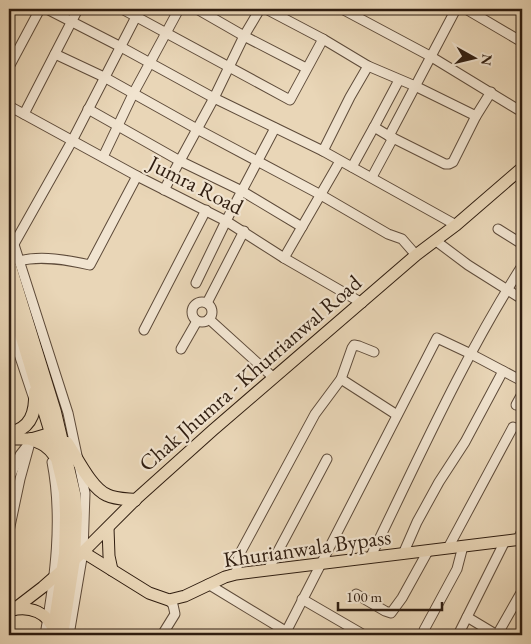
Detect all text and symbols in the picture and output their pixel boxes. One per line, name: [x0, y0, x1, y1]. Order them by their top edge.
north arrow: [448, 32, 498, 82]
text: N: [477, 53, 497, 67]
street label: Jumra Road: [142, 148, 249, 222]
street label: Chak Jhumra - Khurrianwal Road: [133, 268, 368, 478]
street label: Khurianwala Bypass: [221, 522, 393, 574]
scale bar: [338, 579, 442, 611]
text: 100 m: [346, 587, 383, 606]

